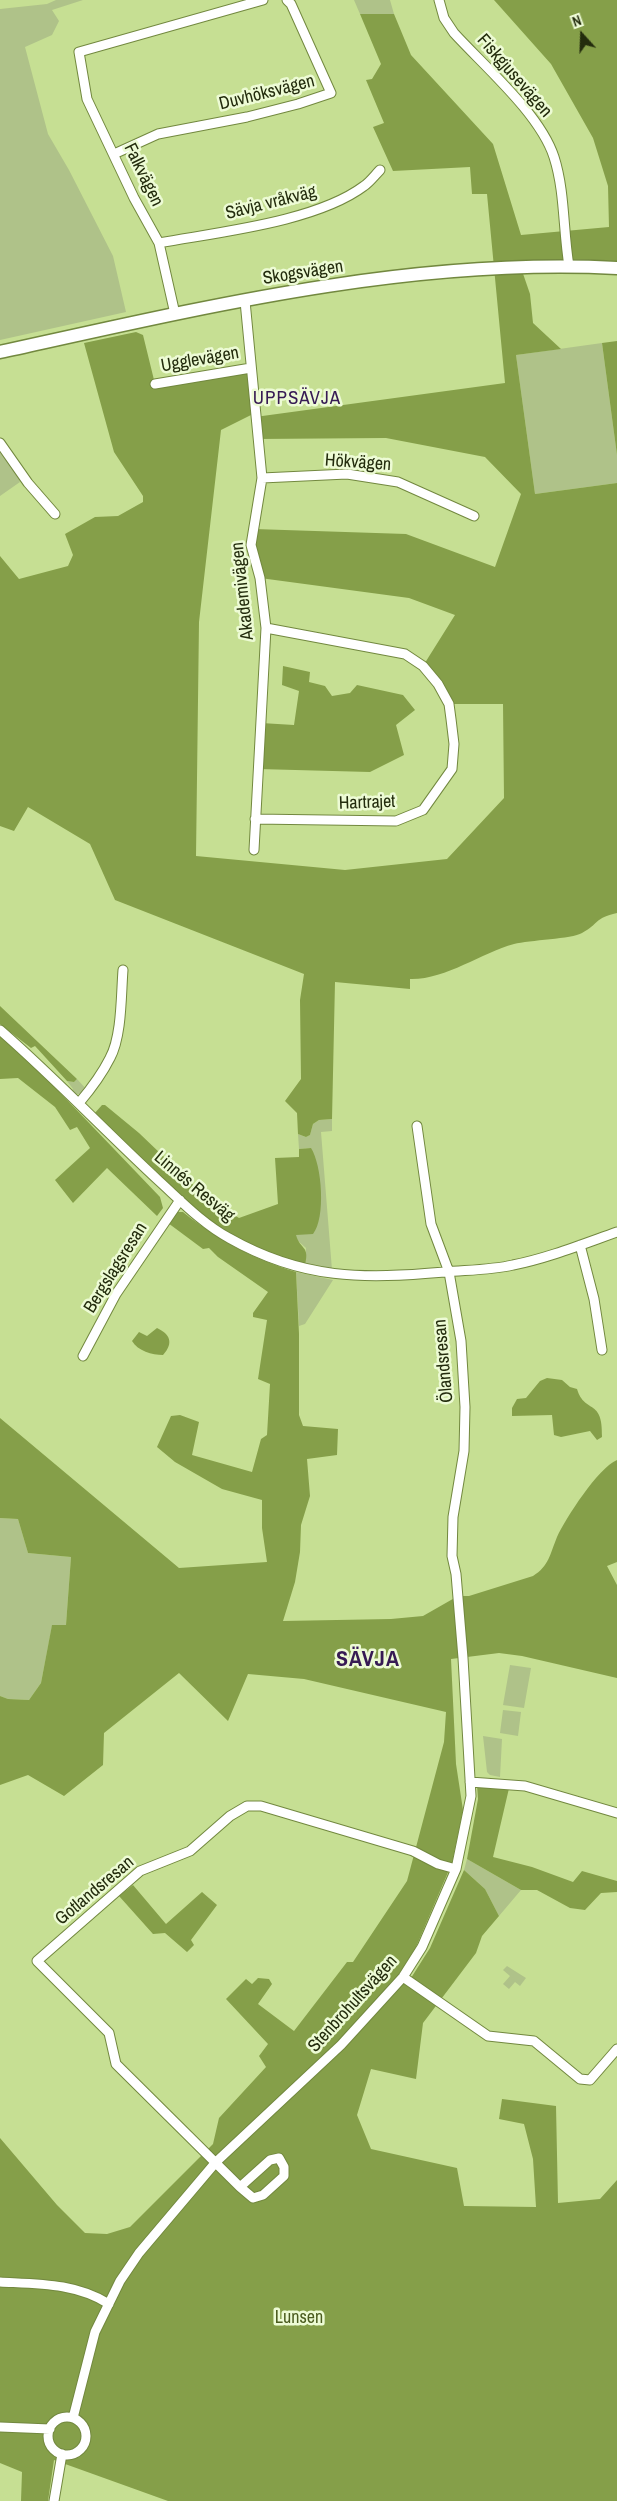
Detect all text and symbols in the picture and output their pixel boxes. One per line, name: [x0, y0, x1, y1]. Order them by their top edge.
north arrow: [557, 10, 607, 60]
text: N: [570, 11, 584, 31]
street label: Fiskgjusevägen: [472, 30, 556, 122]
street label: Duvhöksvägen: [217, 71, 317, 115]
street label: Falkvägen: [119, 140, 167, 210]
street label: Sävja vråkväg: [223, 181, 319, 225]
street label: Skogsvägen: [261, 256, 345, 290]
street label: Ugglevägen: [159, 343, 241, 377]
district label: UPPSÄVJA: [252, 388, 342, 410]
street label: Hökvägen: [324, 450, 392, 476]
street label: Akademivägen: [227, 541, 259, 641]
street label: Hartrajet: [338, 791, 396, 815]
street label: Linnés Resväg: [149, 1147, 239, 1227]
street label: Bergslagsresan: [80, 1219, 152, 1317]
street label: Ölandsresan: [430, 1318, 458, 1404]
district label: SÄVJA: [335, 1647, 401, 1673]
street label: Gotlandsresan: [51, 1852, 139, 1930]
street label: Stenbrohultsvägen: [304, 1951, 402, 2057]
park label: Lunsen: [275, 2307, 323, 2329]

